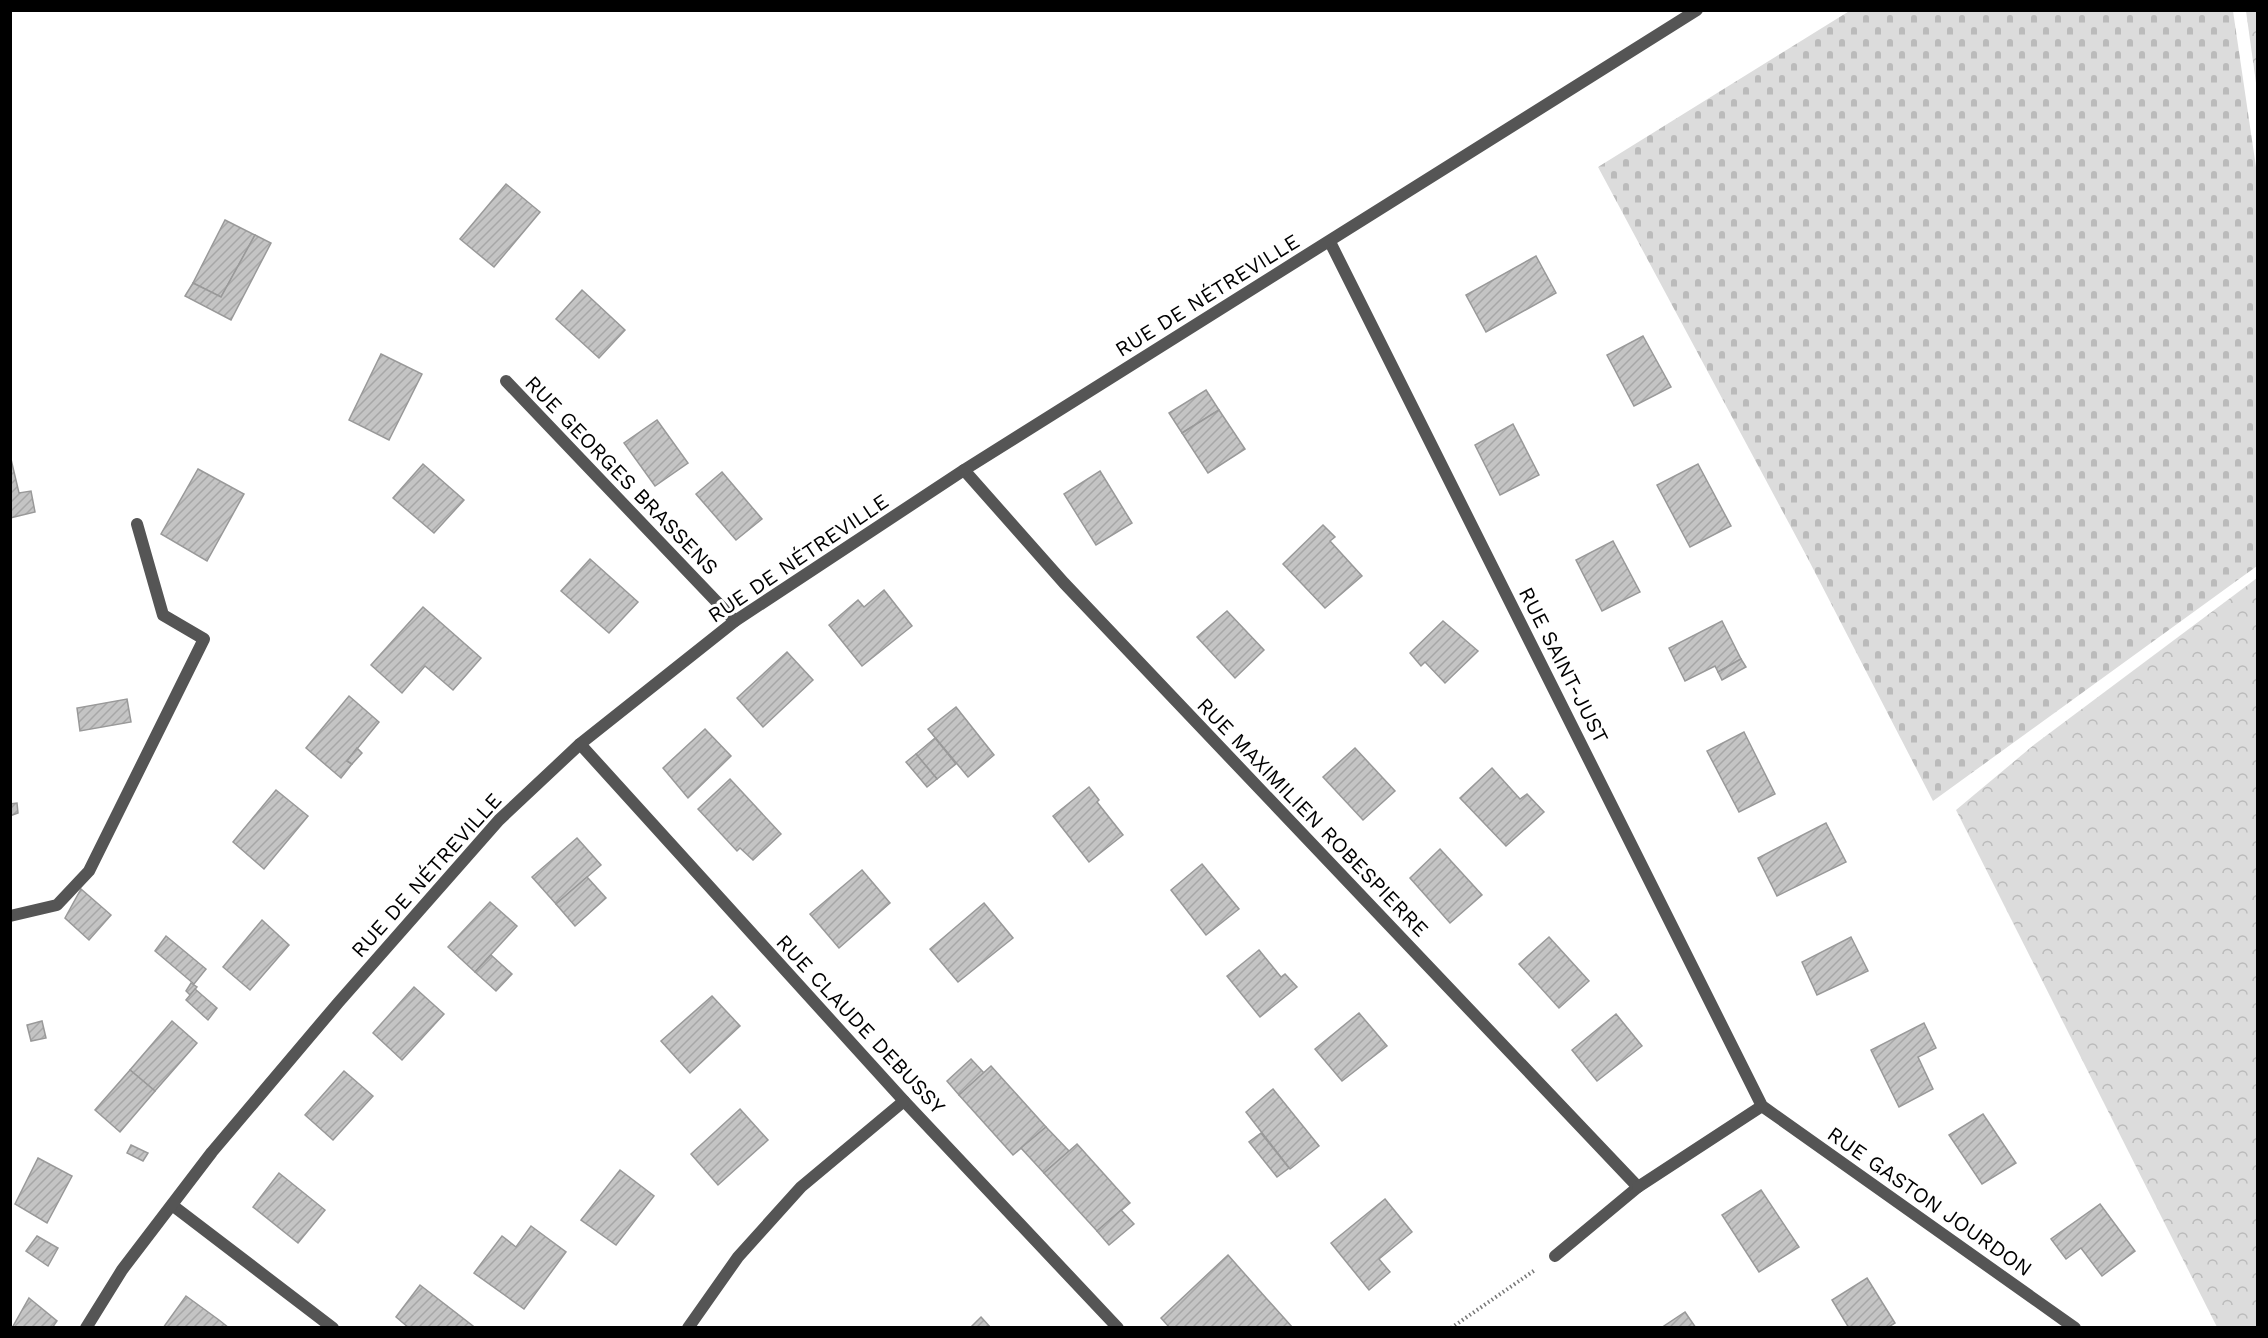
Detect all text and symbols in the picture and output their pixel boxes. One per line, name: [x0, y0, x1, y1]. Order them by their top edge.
street label: RUE DE NÉTREVILLE: [1110, 228, 1304, 362]
street label: RUE GEORGES BRASSENS: [520, 370, 724, 580]
street label: RUE DE NÉTREVILLE: [703, 488, 893, 628]
street label: RUE SAINT-JUST: [1514, 583, 1614, 748]
street label: RUE MAXIMILIEN ROBESPIERRE: [1192, 692, 1434, 942]
street label: RUE DE NÉTREVILLE: [346, 788, 506, 962]
street label: RUE CLAUDE DEBUSSY: [771, 929, 951, 1119]
street label: RUE GASTON JOURDON: [1823, 1121, 2037, 1281]

